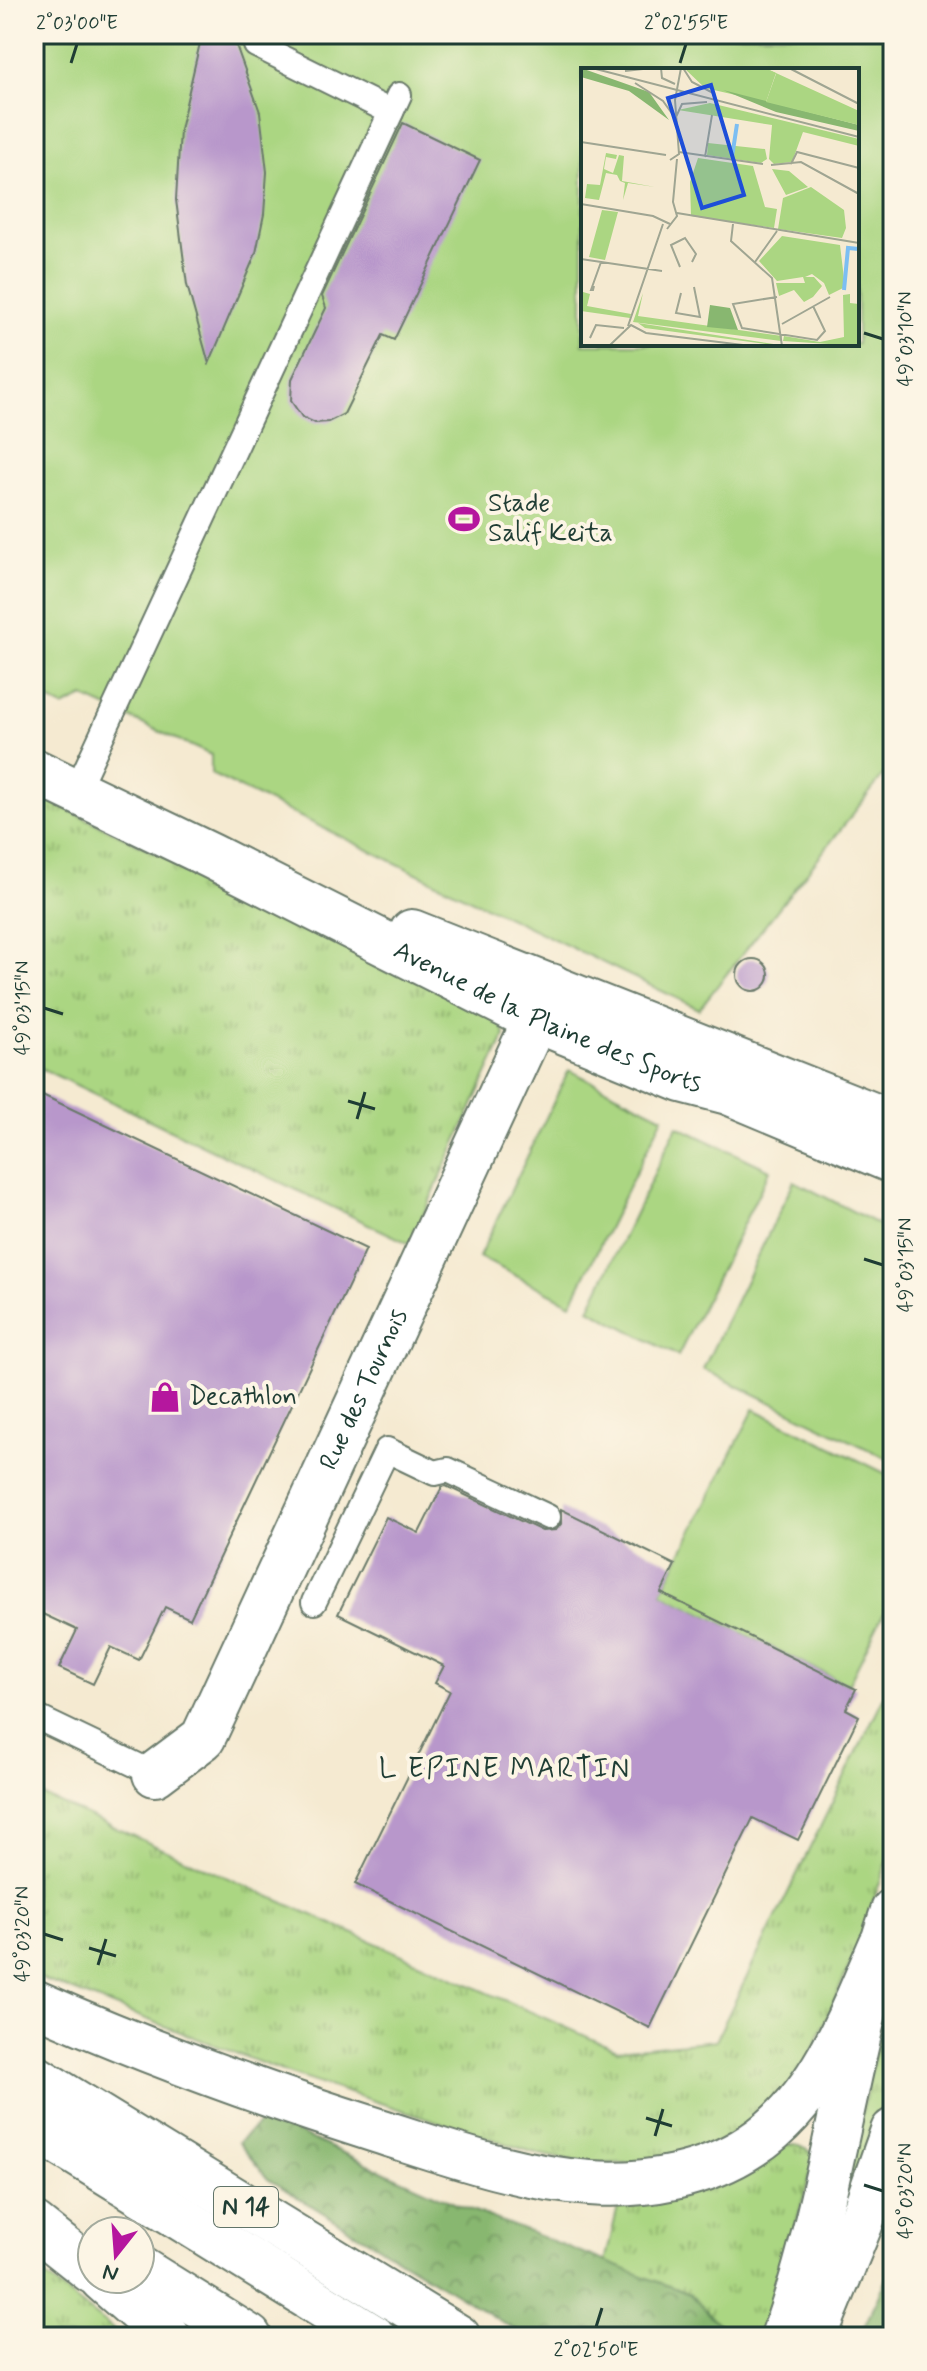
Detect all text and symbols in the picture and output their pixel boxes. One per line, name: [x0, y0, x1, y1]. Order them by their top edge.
text: 2°03'00"E: [36, 10, 118, 37]
text: 2°02'55"E: [644, 10, 728, 37]
inset map: [581, 68, 859, 346]
text: 49°03'10"N: [893, 291, 920, 387]
place label: Stade Salif Keita: [488, 487, 613, 551]
sports icon: Stade Salif Keita: [447, 502, 481, 536]
street label: Avenue de la Plaine des Sports: [387, 934, 705, 1101]
text: 49°03'15"N: [10, 961, 37, 1055]
text: 49°03'15"N: [893, 1218, 920, 1312]
street label: Rue des Tournois: [312, 1303, 416, 1476]
shop icon: Decathlon: [148, 1380, 182, 1414]
place label: Decathlon: [189, 1380, 297, 1414]
district label: L EPINE MARTIN: [379, 1751, 631, 1788]
text: 49°03'20"N: [10, 1886, 37, 1982]
text: 49°03'20"N: [893, 2143, 920, 2239]
road number: N 14: [214, 2187, 278, 2227]
north arrow: [76, 2215, 156, 2295]
text: N: [100, 2257, 122, 2288]
text: 2°02'50"E: [554, 2337, 638, 2364]

